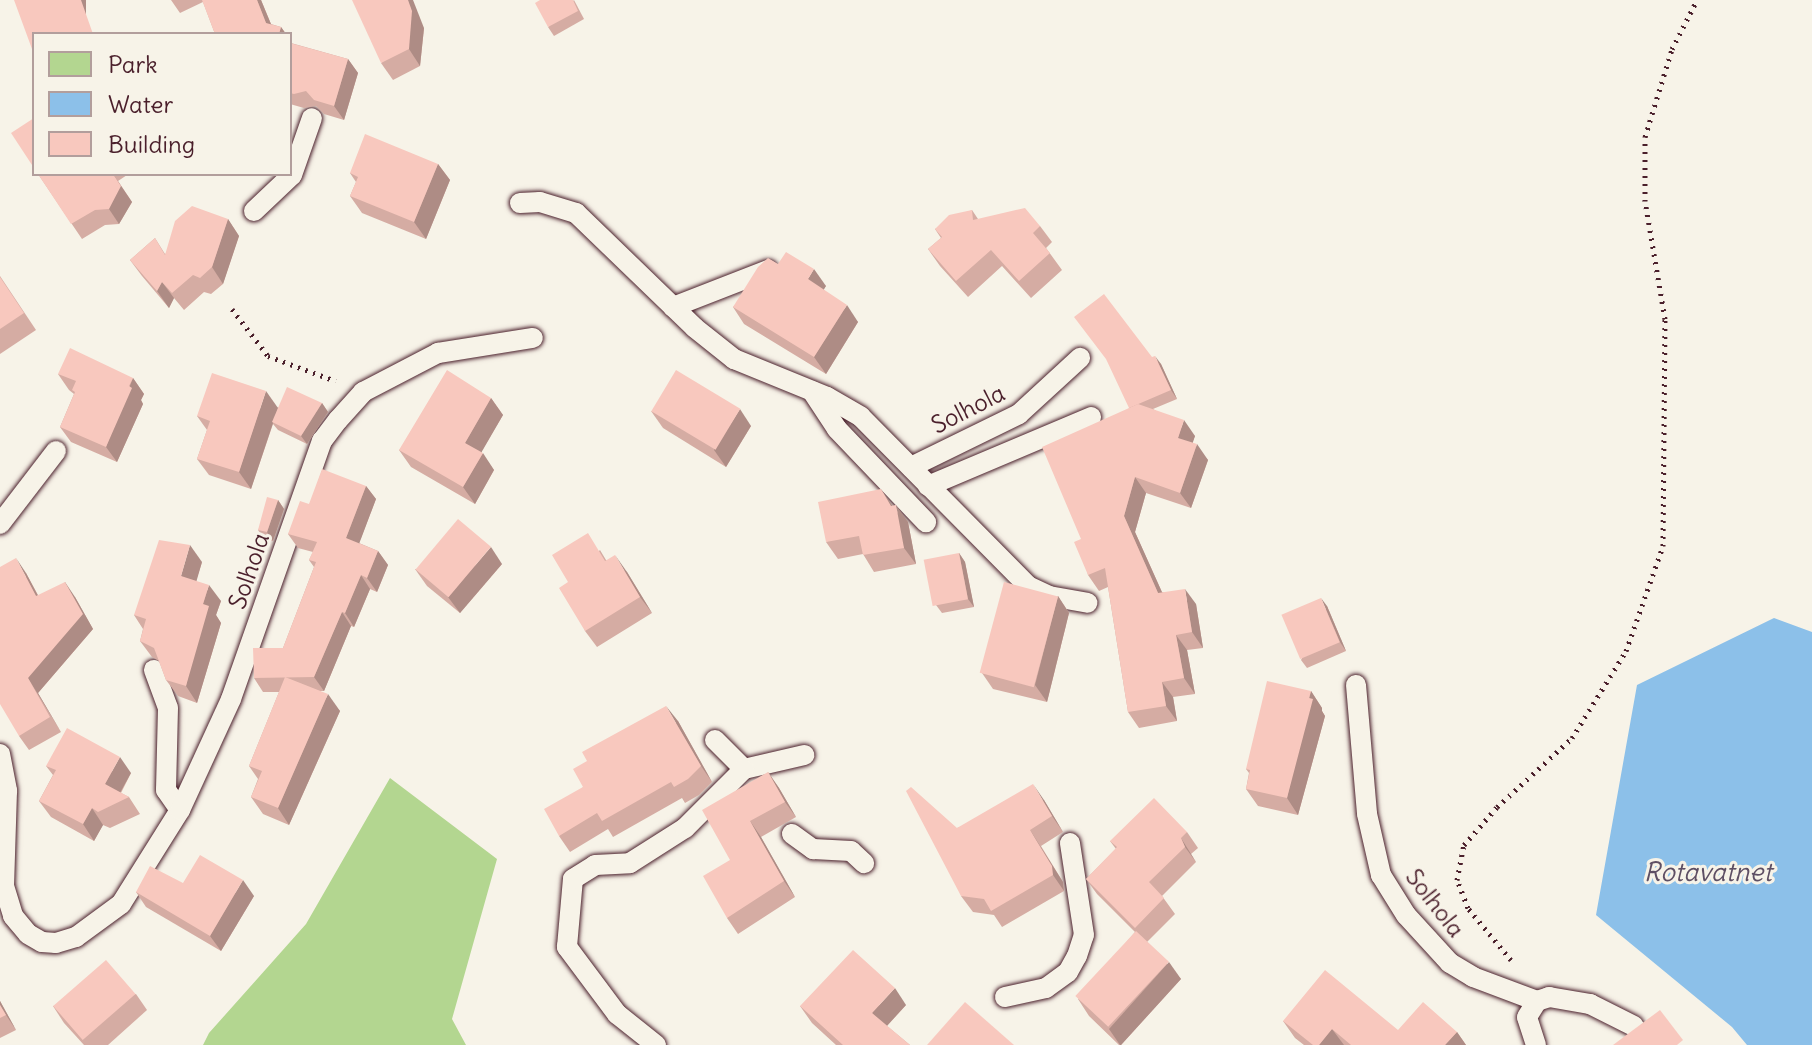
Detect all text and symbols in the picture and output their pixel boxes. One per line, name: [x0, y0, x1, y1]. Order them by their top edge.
legend: [32, 32, 292, 176]
text: Park: [108, 49, 158, 79]
text: Water: [108, 89, 173, 119]
text: Building: [108, 129, 195, 159]
street label: Solhola: [926, 378, 1010, 440]
street label: Solhola: [223, 529, 275, 613]
water label: Rotavatnet: [1644, 856, 1772, 888]
street label: Solhola: [1399, 863, 1471, 943]

